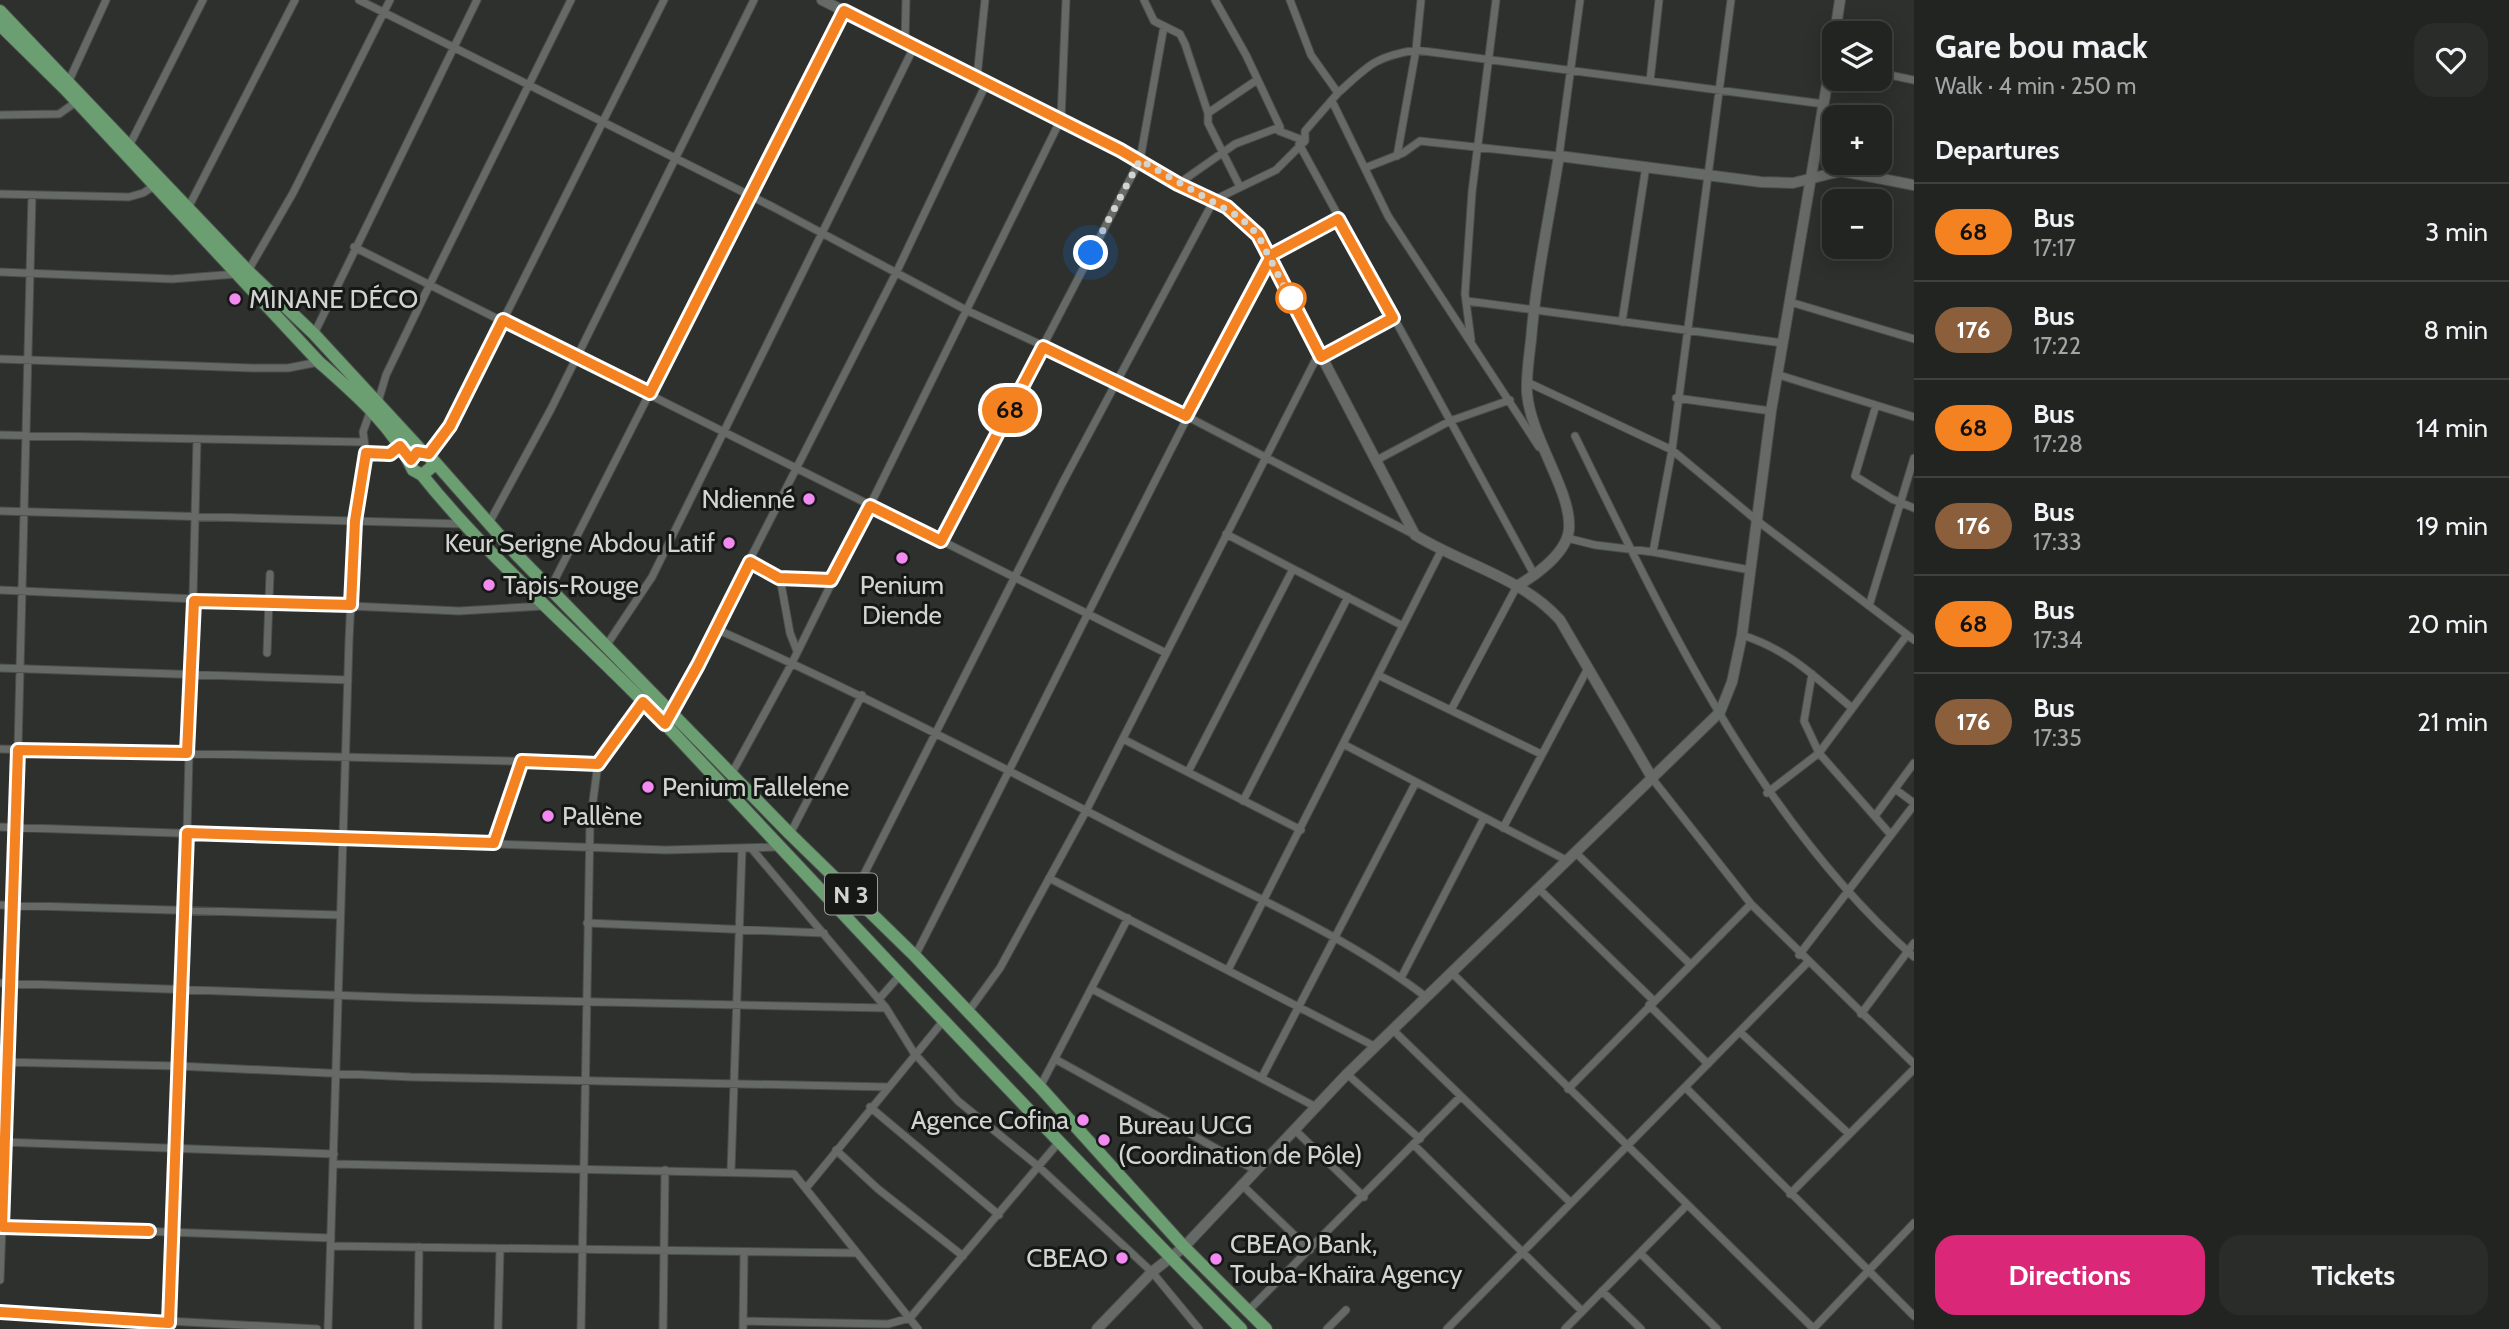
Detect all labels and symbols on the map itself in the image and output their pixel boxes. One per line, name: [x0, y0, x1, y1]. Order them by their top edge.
your location: [1073, 235, 1108, 270]
place label: MINANE DÉCO: [249, 283, 418, 315]
unlabelled marker: [1276, 283, 1306, 313]
marker: MINANE DÉCO: [227, 291, 243, 307]
line badge: 68: [978, 387, 1042, 433]
place label: Ndienné: [701, 483, 795, 515]
marker: Ndienné: [801, 491, 817, 507]
place label: Keur Serigne Abdou Latif: [445, 527, 715, 559]
marker: Keur Serigne Abdou Latif: [721, 535, 737, 551]
marker: Penium Diende: [894, 550, 910, 566]
place label: Tapis-Rouge: [503, 569, 639, 601]
place label: Penium Diende: [860, 569, 944, 631]
marker: Tapis-Rouge: [481, 577, 497, 593]
place label: Penium Fallelene: [662, 771, 849, 803]
marker: Penium Fallelene: [640, 779, 656, 795]
place label: Pallène: [562, 800, 642, 832]
marker: Pallène: [540, 808, 556, 824]
road number: N 3: [825, 874, 877, 914]
place label: Agence Cofina: [911, 1104, 1070, 1136]
place label: Bureau UCG (Coordination de Pôle): [1118, 1109, 1362, 1171]
marker: Agence Cofina: [1075, 1112, 1091, 1128]
marker: Bureau UCG (Coordination de Pôle): [1096, 1132, 1112, 1148]
place label: CBEAO Bank, Touba-Khaïra Agency: [1230, 1228, 1462, 1290]
place label: CBEAO: [1026, 1242, 1108, 1274]
marker: CBEAO: [1114, 1250, 1130, 1266]
marker: CBEAO Bank, Touba-Khaïra Agency: [1208, 1251, 1224, 1267]

